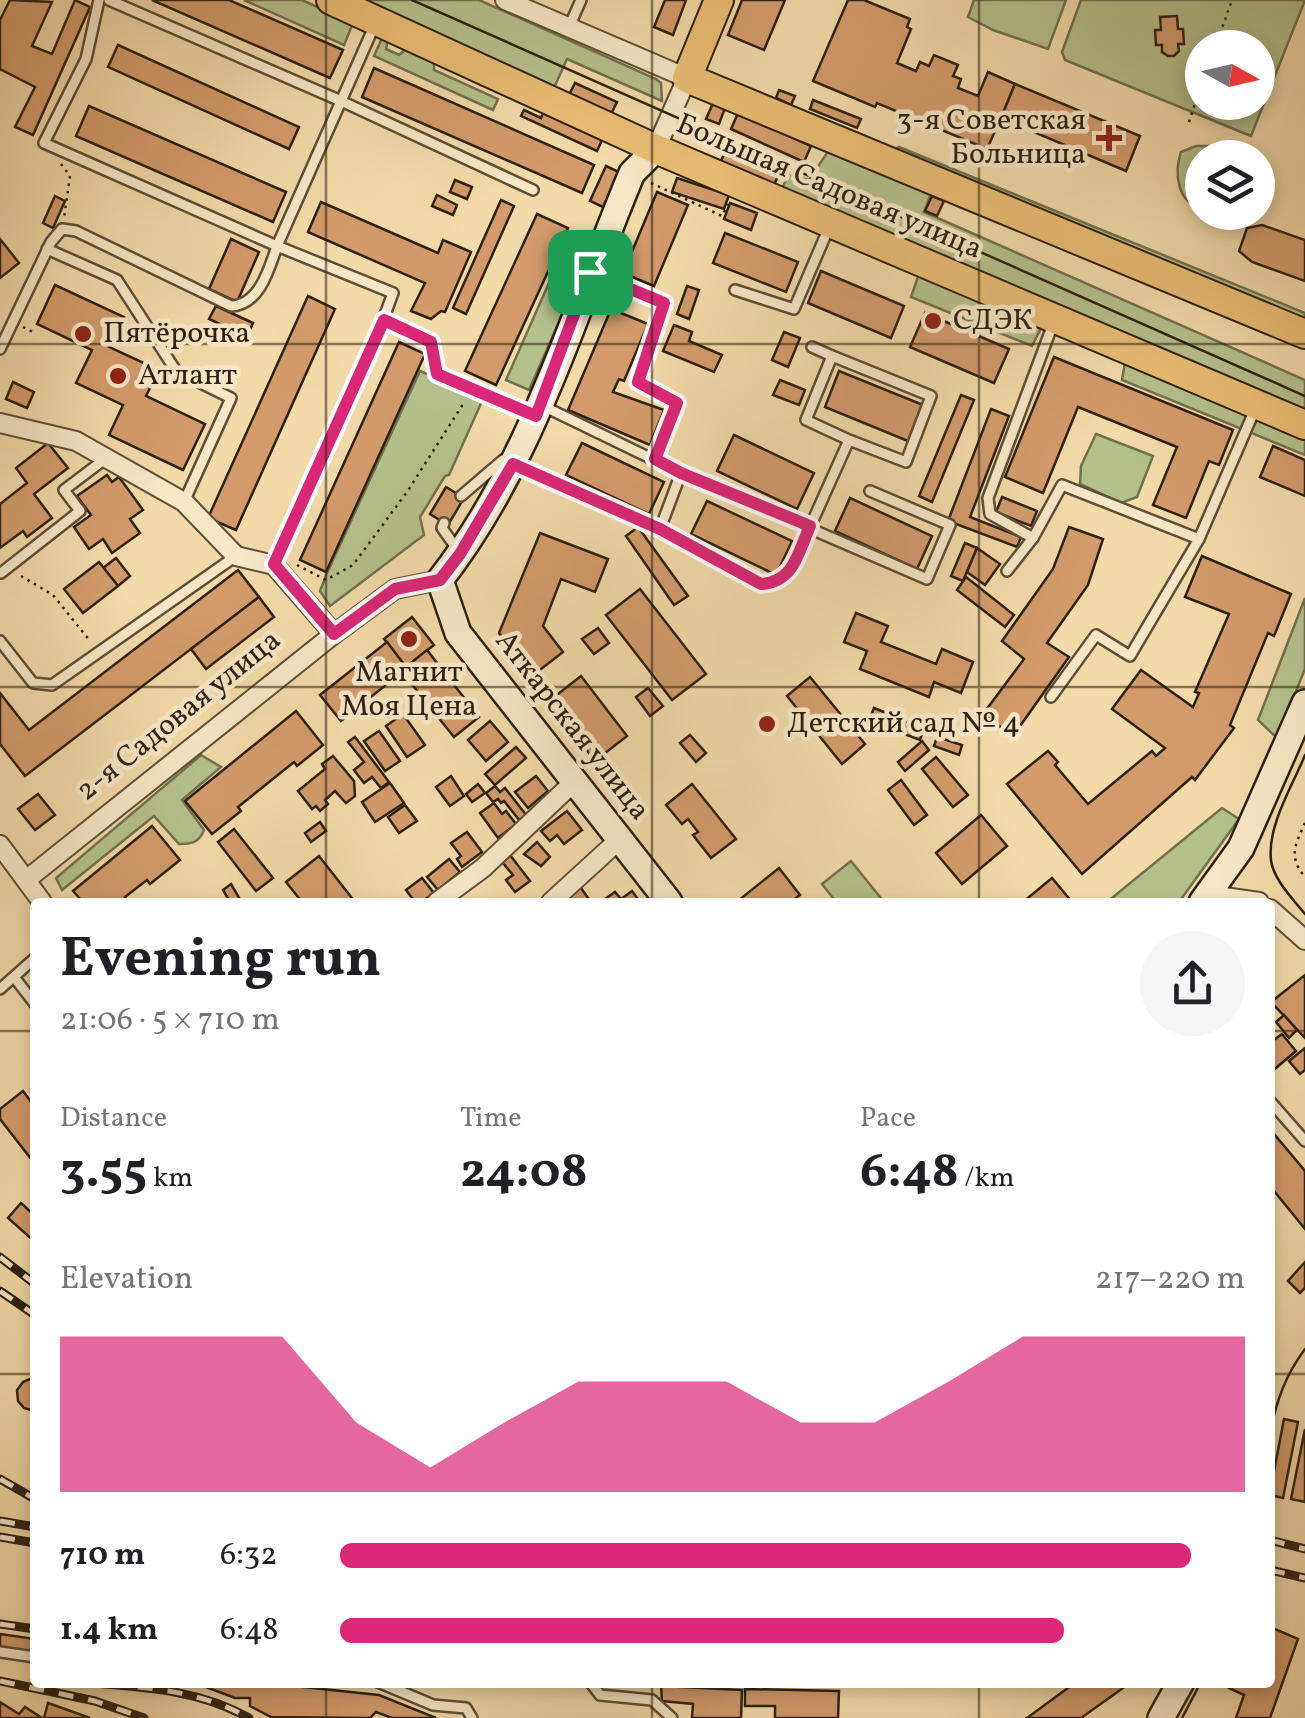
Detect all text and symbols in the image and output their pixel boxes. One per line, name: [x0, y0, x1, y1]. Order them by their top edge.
north arrow: [1185, 30, 1275, 120]
map controls: [1185, 30, 1275, 230]
place label: 3-я Советская Больница: [897, 100, 1086, 176]
street label: Большая Садовая улица: [669, 103, 989, 271]
marker: 3-я Советская Больница: [1096, 125, 1122, 151]
button: layers: [1185, 140, 1275, 230]
pin: [548, 230, 633, 315]
icon: arrive: [563, 245, 618, 300]
place label: СДЭК: [953, 300, 1033, 342]
marker: СДЭК: [922, 310, 944, 332]
place label: Пятёрочка: [103, 313, 250, 355]
marker: Пятёрочка: [72, 323, 94, 345]
place label: Атлант: [138, 355, 237, 397]
marker: Атлант: [107, 365, 129, 387]
street label: 2-я Садовая улица: [68, 620, 290, 812]
street label: Аткарская улица: [485, 622, 659, 830]
marker: Магнит Моя Цена: [398, 628, 420, 650]
place label: Магнит Моя Цена: [341, 652, 477, 728]
place label: Детский сад № 4: [787, 703, 1020, 745]
marker: Детский сад № 4: [756, 713, 778, 735]
text: Evening run: [60, 923, 381, 999]
button: share: [1140, 931, 1245, 1036]
text: 21:06 · 5 × 710 m: [60, 999, 280, 1043]
text: Distance: [60, 1099, 167, 1138]
text: Time: [460, 1099, 521, 1138]
text: Pace: [860, 1099, 916, 1138]
text: 3.55: [60, 1138, 147, 1208]
text: 24:08: [460, 1138, 588, 1208]
text: 6:48: [860, 1138, 959, 1208]
text: km: [147, 1159, 193, 1198]
text: /km: [959, 1159, 1015, 1198]
text: Elevation: [60, 1258, 193, 1302]
text: 217–220 m: [1095, 1258, 1245, 1302]
text: 710 m: [60, 1534, 145, 1578]
text: 6:32: [220, 1534, 277, 1578]
text: 1.4 km: [60, 1609, 158, 1653]
text: 6:48: [220, 1609, 278, 1653]

